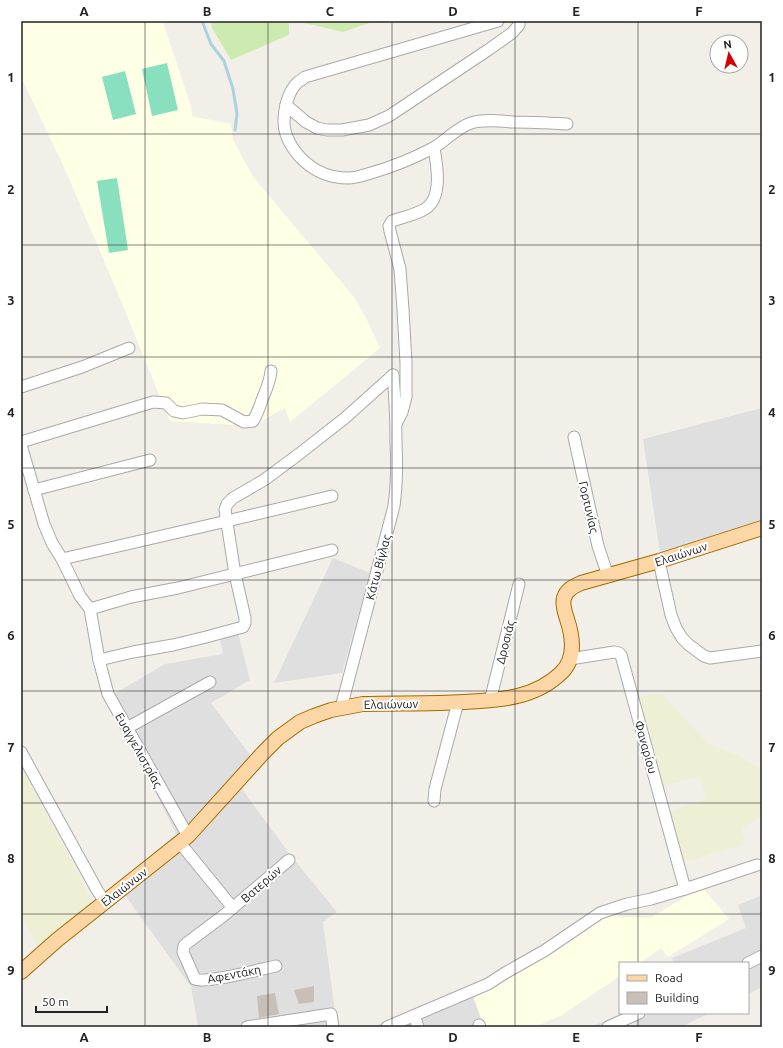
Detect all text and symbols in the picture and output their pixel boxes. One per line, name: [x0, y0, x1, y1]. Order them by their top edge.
text: A: [79, 4, 89, 18]
text: B: [203, 4, 212, 18]
text: C: [326, 4, 335, 18]
text: D: [448, 4, 458, 18]
text: E: [572, 4, 580, 18]
text: F: [695, 4, 703, 18]
north arrow: [709, 34, 749, 74]
text: N: [723, 38, 733, 51]
text: 1: [7, 70, 15, 84]
text: 1: [768, 70, 776, 84]
text: 2: [7, 182, 15, 196]
text: 2: [768, 182, 776, 196]
text: 3: [7, 293, 15, 307]
text: 3: [768, 293, 776, 307]
text: 4: [7, 405, 15, 419]
text: 4: [768, 405, 776, 419]
street label: Γορτυνίας: [576, 480, 601, 535]
text: 5: [7, 517, 15, 531]
text: 5: [768, 517, 776, 531]
street label: Κάτω Βίγλας: [363, 532, 394, 601]
street label: Ελαιώνων: [653, 539, 709, 569]
street label: Δροσιάς: [493, 618, 518, 666]
text: 6: [7, 628, 15, 642]
text: 6: [768, 628, 776, 642]
street label: Ελαιώνων: [364, 697, 419, 711]
street label: Ευαγγελιστρίας: [112, 710, 165, 791]
street label: Φαναρίου: [632, 719, 660, 775]
text: 7: [7, 740, 15, 754]
text: 7: [768, 740, 776, 754]
text: 8: [7, 851, 15, 865]
text: 8: [768, 851, 776, 865]
street label: Βατερών: [238, 863, 284, 905]
street label: Ελαιώνων: [98, 865, 150, 909]
street label: Αφεντάκη: [206, 962, 262, 986]
legend: [619, 962, 749, 1014]
text: 9: [7, 963, 15, 977]
text: 9: [768, 963, 776, 977]
text: Road: [655, 971, 683, 984]
scale bar: [36, 988, 107, 1014]
text: Building: [655, 991, 699, 1004]
text: 50 m: [42, 995, 69, 1008]
text: A: [79, 1030, 89, 1044]
text: B: [203, 1030, 212, 1044]
text: C: [326, 1030, 335, 1044]
text: D: [448, 1030, 458, 1044]
text: E: [572, 1030, 580, 1044]
text: F: [695, 1030, 703, 1044]

